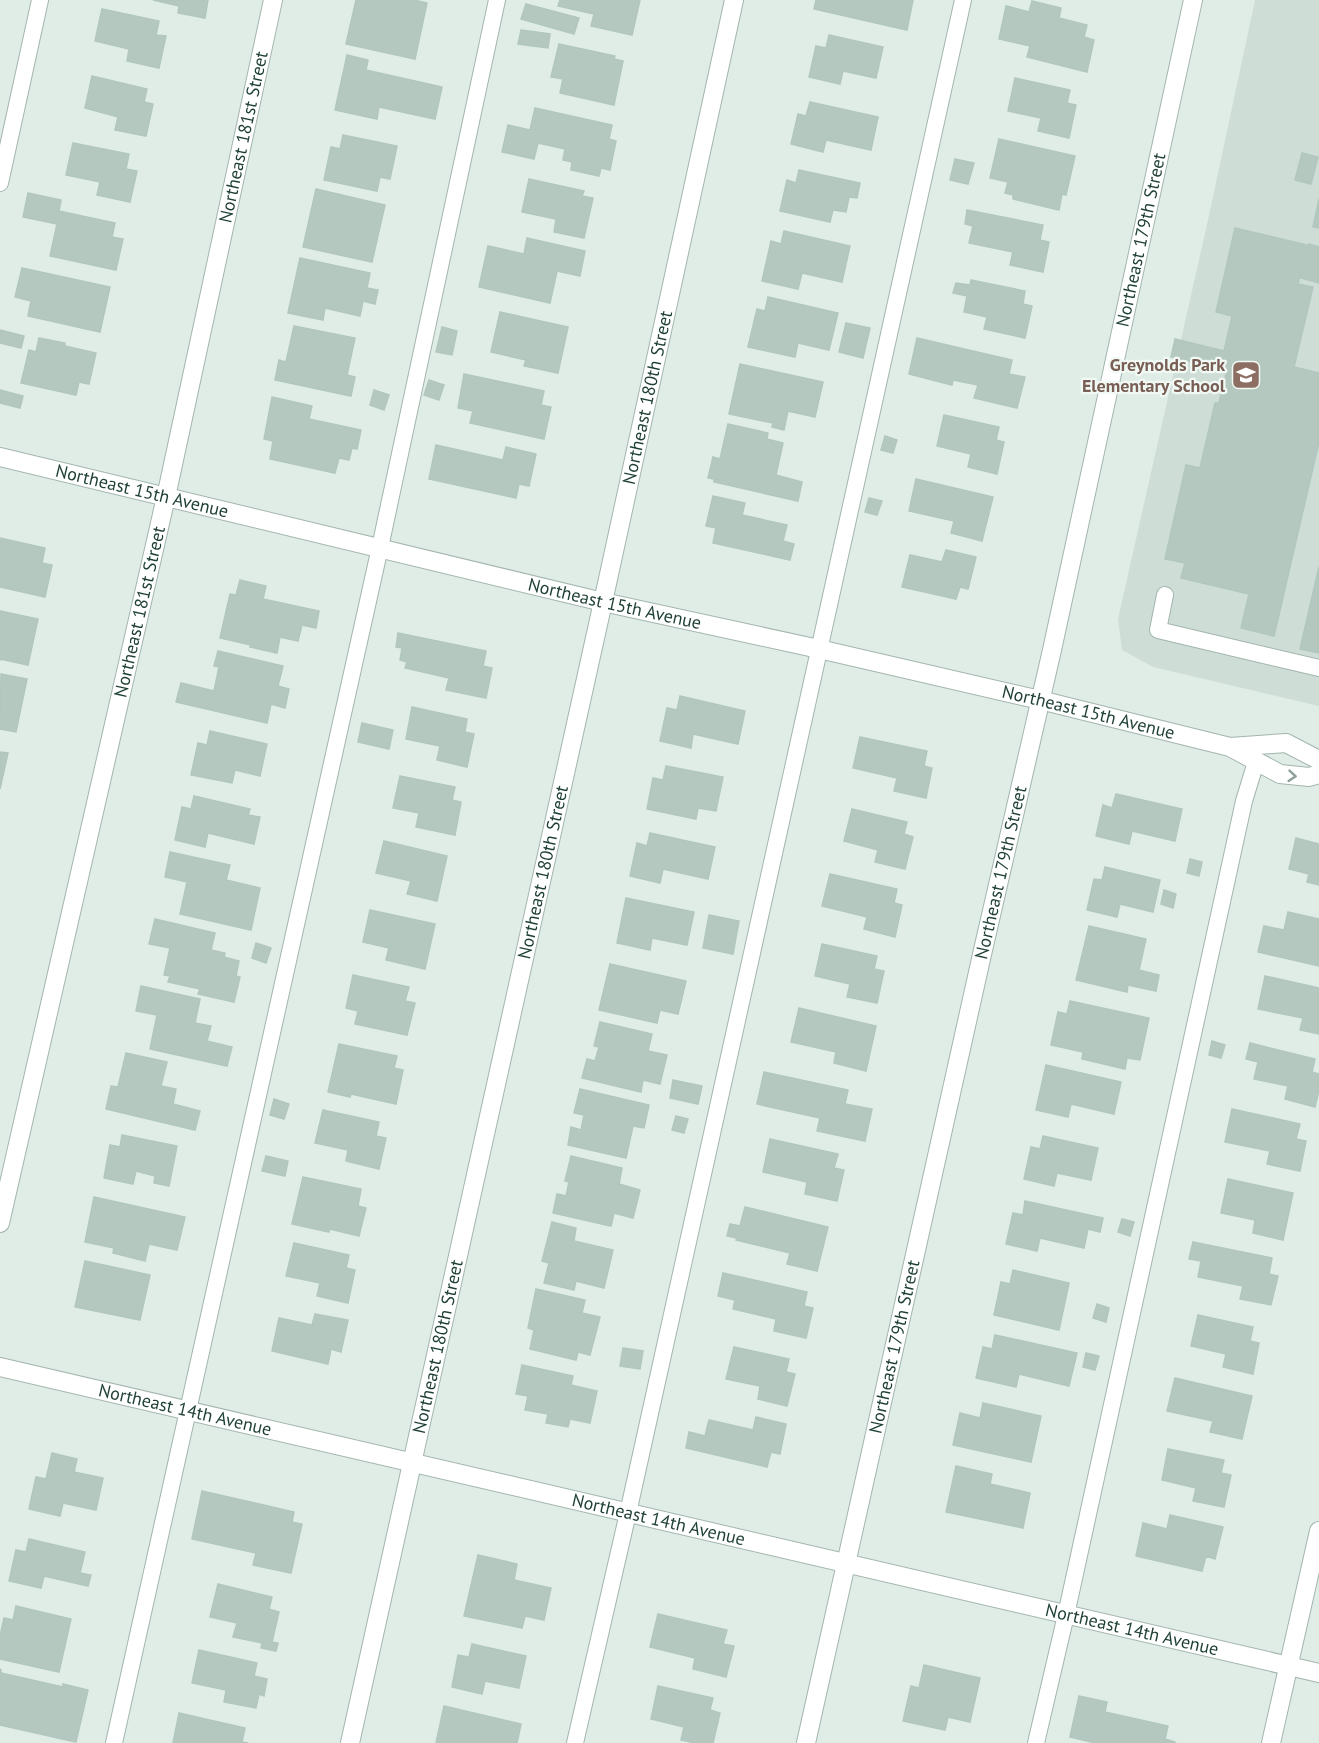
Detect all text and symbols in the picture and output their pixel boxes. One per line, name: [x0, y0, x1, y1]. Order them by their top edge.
street label: Northeast 181st Street: [213, 49, 273, 225]
street label: Northeast 179th Street: [1110, 151, 1171, 329]
street label: Northeast 180th Street: [617, 308, 677, 486]
place label: Greynolds Park Elementary School: [1082, 353, 1226, 397]
school or university icon: Greynolds Park Elementary School: [1230, 359, 1262, 391]
street label: Northeast 15th Avenue: [53, 459, 231, 523]
street label: Northeast 181st Street: [109, 524, 170, 700]
street label: Northeast 15th Avenue: [526, 572, 704, 634]
street label: Northeast 15th Avenue: [1000, 680, 1177, 744]
one-way arrow: [1288, 769, 1297, 782]
street label: Northeast 180th Street: [512, 783, 573, 961]
street label: Northeast 179th Street: [969, 783, 1031, 961]
street label: Northeast 180th Street: [407, 1258, 468, 1436]
street label: Northeast 179th Street: [863, 1258, 924, 1436]
street label: Northeast 14th Avenue: [96, 1378, 274, 1441]
street label: Northeast 14th Avenue: [570, 1488, 747, 1550]
street label: Northeast 14th Avenue: [1043, 1598, 1221, 1660]

